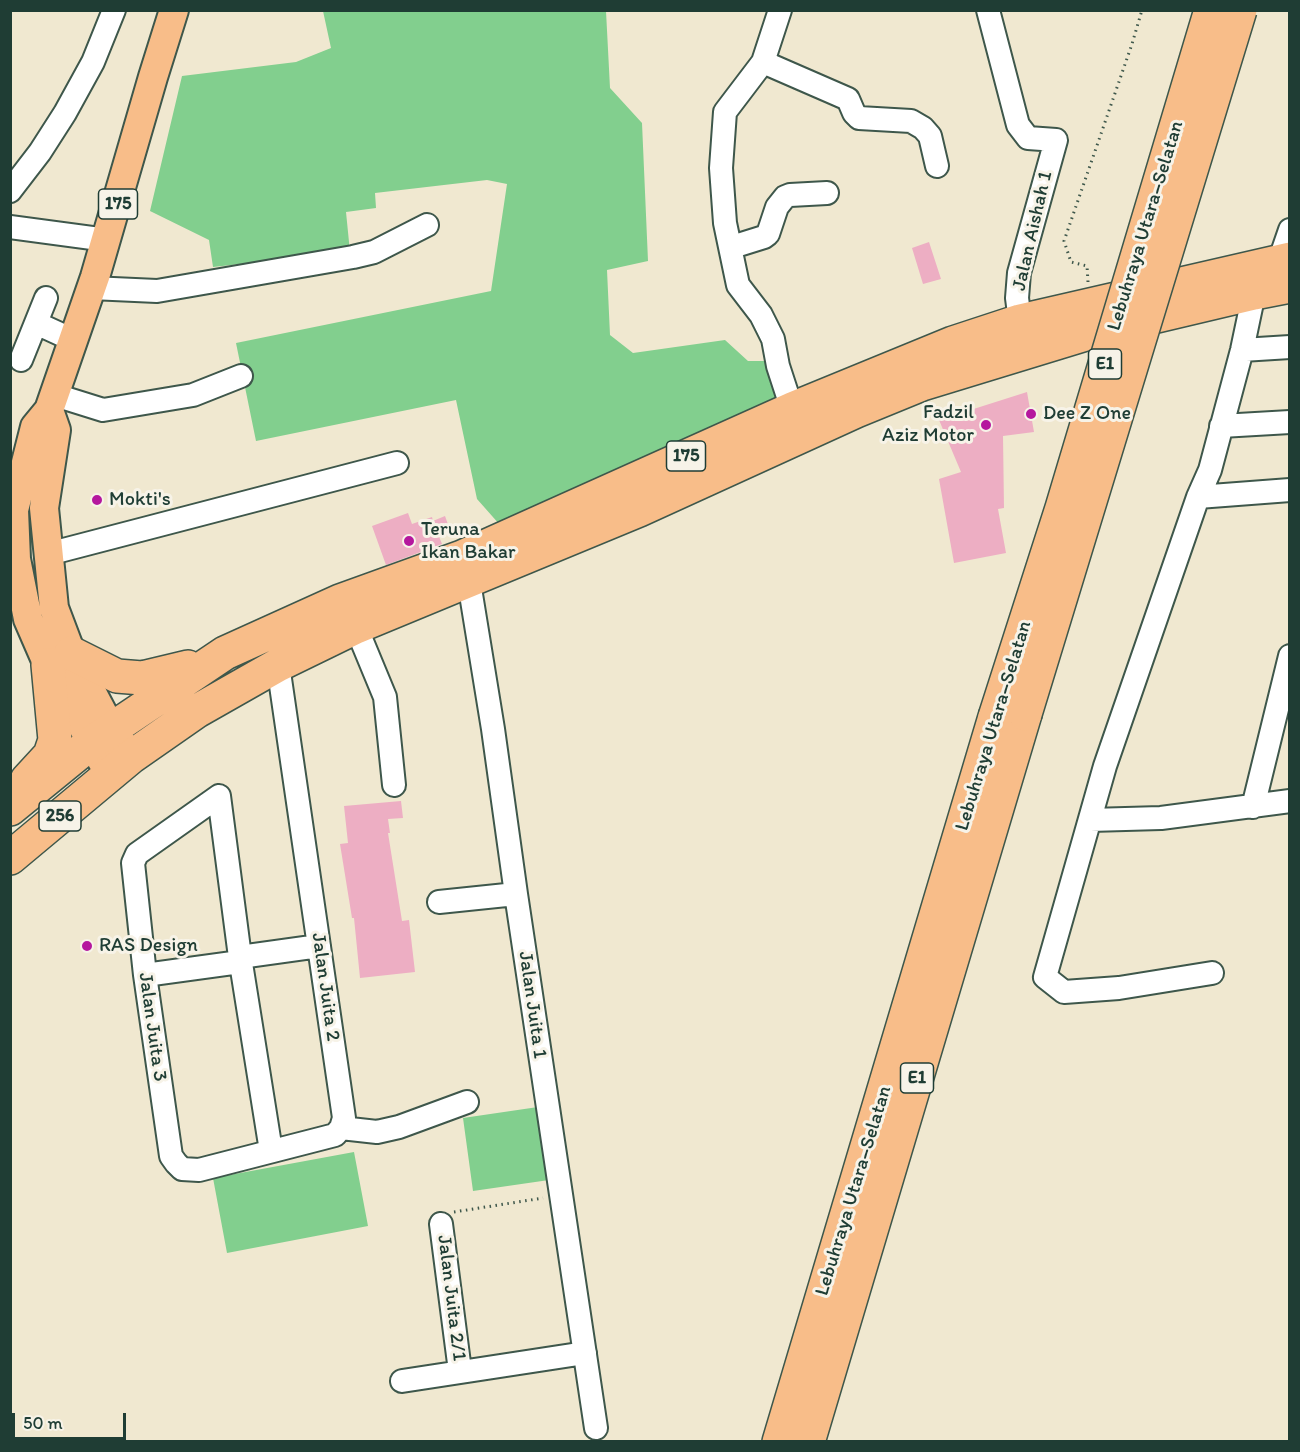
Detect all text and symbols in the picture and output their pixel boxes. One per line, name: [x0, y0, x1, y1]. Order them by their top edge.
street label: Lebuhraya Utara–Selatan: [1103, 118, 1189, 334]
street label: Jalan Aishah 1: [1008, 169, 1058, 293]
road number: 175: [98, 189, 138, 219]
road number: E1: [1088, 349, 1122, 379]
place label: Fadzil Aziz Motor: [882, 401, 974, 448]
place label: Dee Z One: [1043, 402, 1131, 426]
marker: Dee Z One: [1024, 407, 1038, 421]
marker: Fadzil Aziz Motor: [979, 418, 993, 432]
road number: 175: [666, 441, 706, 471]
place label: Mokti's: [109, 488, 171, 512]
marker: Mokti's: [90, 493, 104, 507]
place label: Teruna Ikan Bakar: [421, 518, 515, 565]
marker: Teruna Ikan Bakar: [402, 534, 416, 548]
street label: Lebuhraya Utara–Selatan: [951, 618, 1037, 834]
road number: 256: [39, 801, 81, 831]
street label: Jalan Juita 2: [306, 931, 344, 1043]
place label: RAS Design: [99, 934, 198, 958]
marker: RAS Design: [80, 939, 94, 953]
street label: Jalan Juita 1: [513, 950, 551, 1060]
street label: Jalan Juita 3: [132, 971, 172, 1083]
road number: E1: [900, 1063, 934, 1093]
street label: Lebuhraya Utara–Selatan: [811, 1083, 897, 1299]
street label: Jalan Juita 2/1: [431, 1234, 471, 1362]
scale bar: [15, 1401, 129, 1439]
text: 50 m: [23, 1412, 63, 1434]

